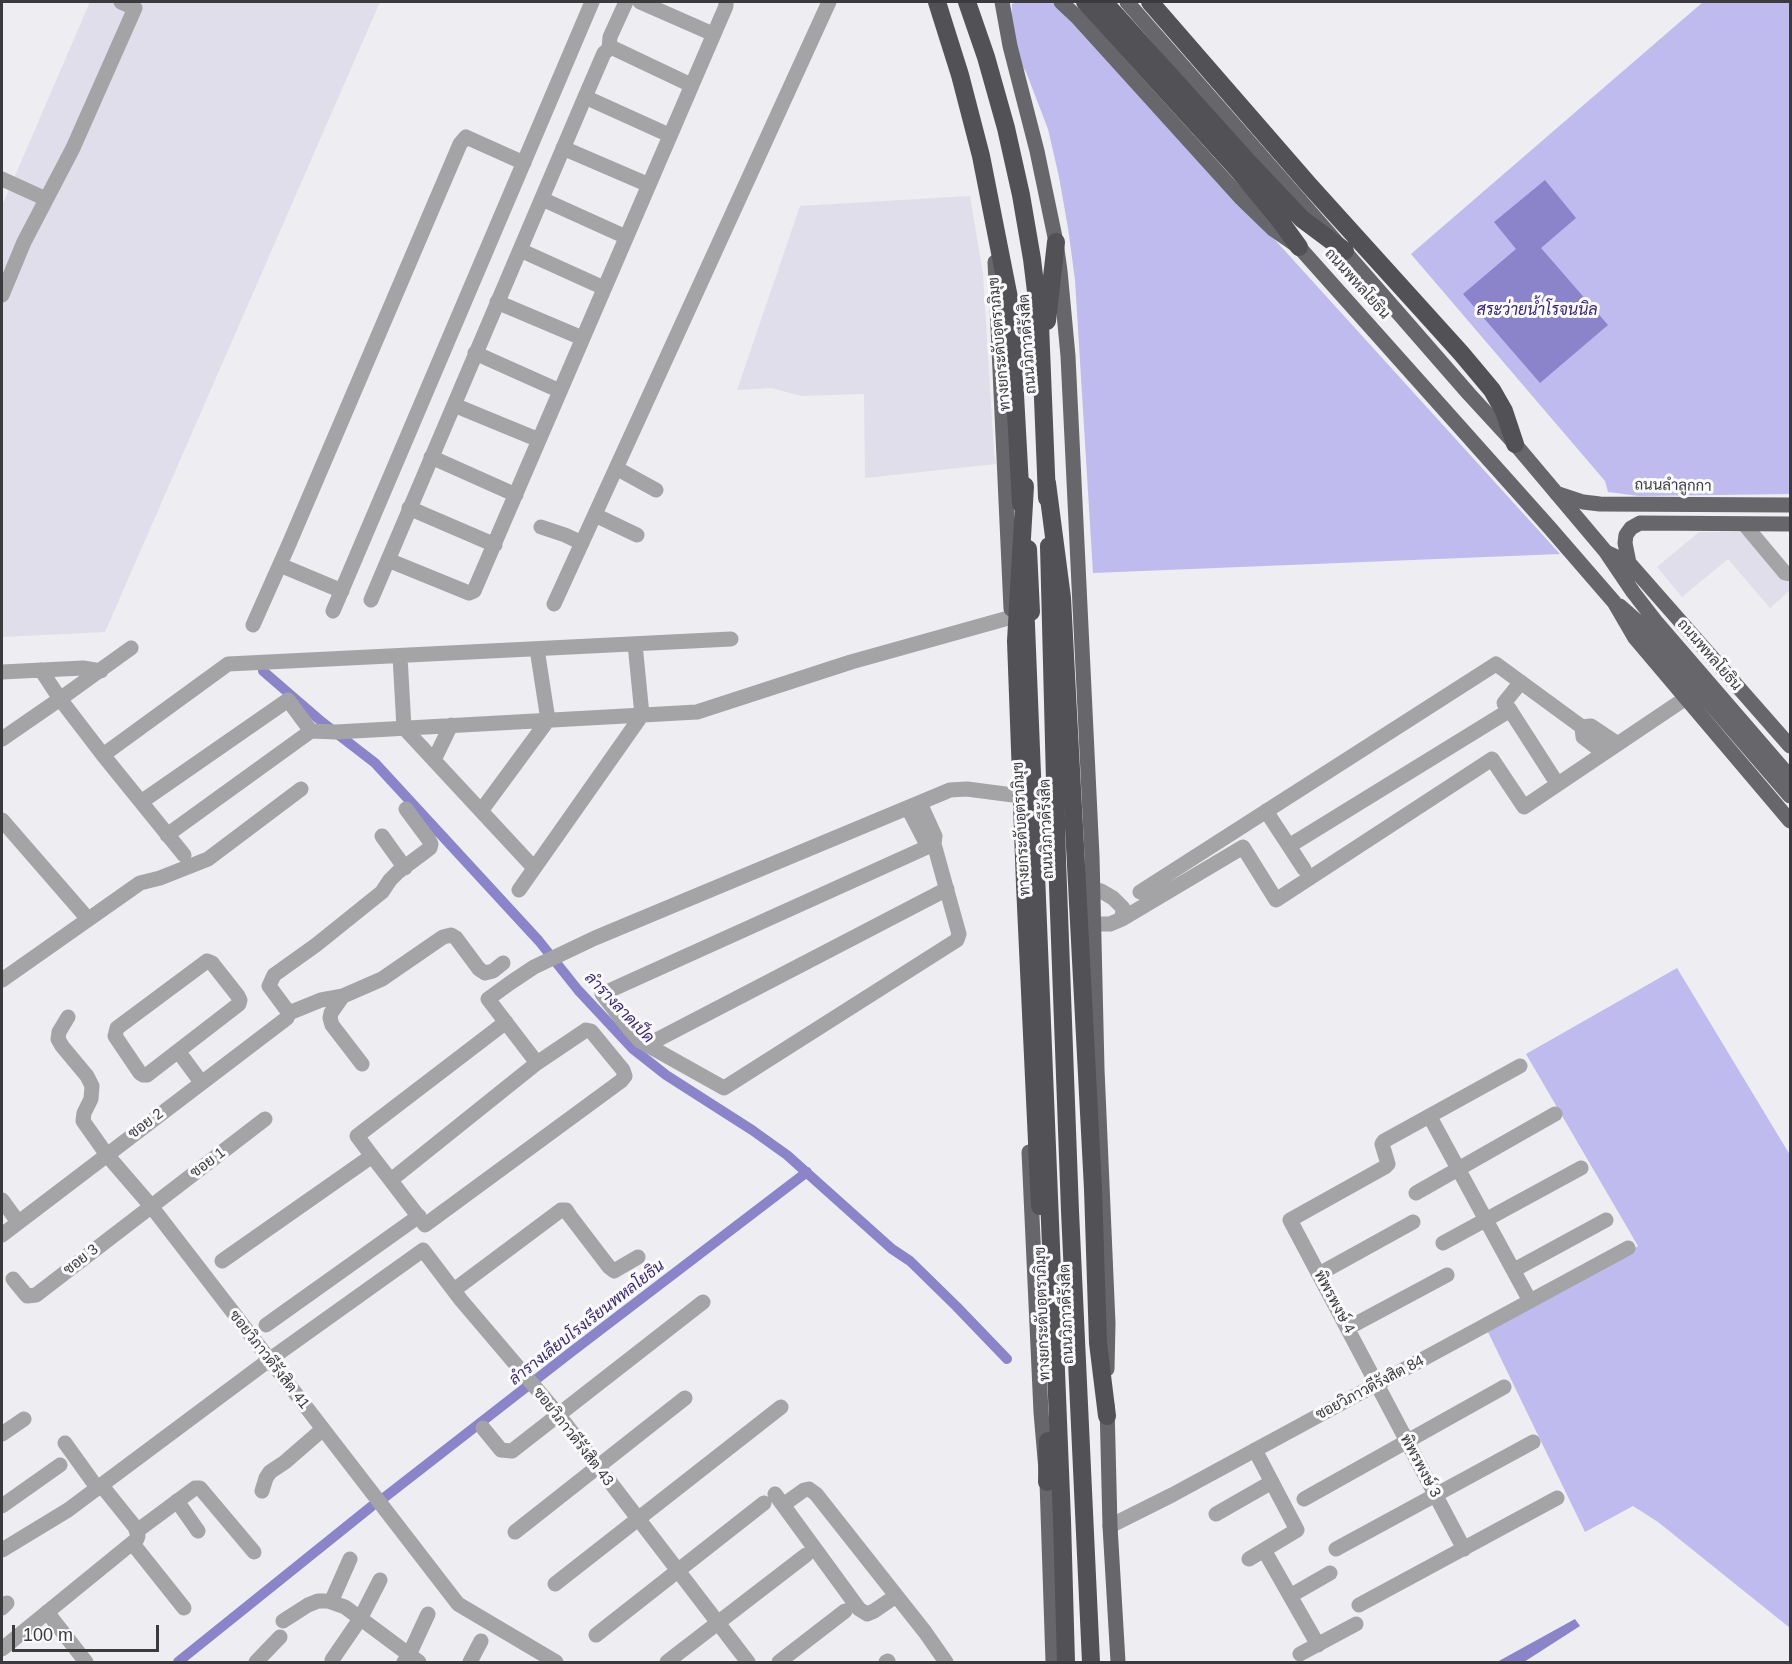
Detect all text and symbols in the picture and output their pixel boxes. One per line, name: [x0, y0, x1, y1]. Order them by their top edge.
street label: ถนนพหลโยธิน: [1321, 245, 1393, 323]
street label: ทางยกระดับอุตราภิมุข: [985, 276, 1015, 412]
street label: ถนนวิภาวดีรังสิต: [1016, 293, 1040, 395]
water label: สระว่ายน้ำโรจนนิล: [1477, 301, 1597, 321]
street label: ถนนลำลูกกา: [1634, 476, 1712, 496]
street label: ถนนพหลโยธิน: [1673, 616, 1745, 694]
street label: ทางยกระดับอุตราภิมุข: [1009, 761, 1035, 897]
street label: ถนนวิภาวดีรังสิต: [1036, 778, 1058, 880]
water label: ลำรางลาดเป็ด: [580, 969, 658, 1047]
street label: ซอย 2: [125, 1105, 167, 1143]
street label: ซอย 1: [187, 1144, 229, 1182]
street label: ซอย 3: [60, 1241, 102, 1279]
street label: ทางยกระดับอุตราภิมุข: [1032, 1246, 1054, 1382]
water label: ลำรางเลียบโรงเรียนพหลโยธิน: [506, 1256, 668, 1390]
street label: ถนนวิภาวดีรังสิต: [1056, 1263, 1078, 1365]
street label: พิพรพงษ์ 4: [1310, 1267, 1358, 1337]
street label: ซอยวิภาวดีรังสิต 41: [225, 1307, 313, 1413]
street label: ซอยวิภาวดีรังสิต 84: [1313, 1352, 1427, 1424]
street label: ซอยวิภาวดีรังสิต 43: [529, 1384, 617, 1490]
street label: พิพรพงษ์ 3: [1396, 1431, 1444, 1501]
scale bar: [15, 1613, 162, 1651]
text: 100 m: [23, 1625, 73, 1645]

